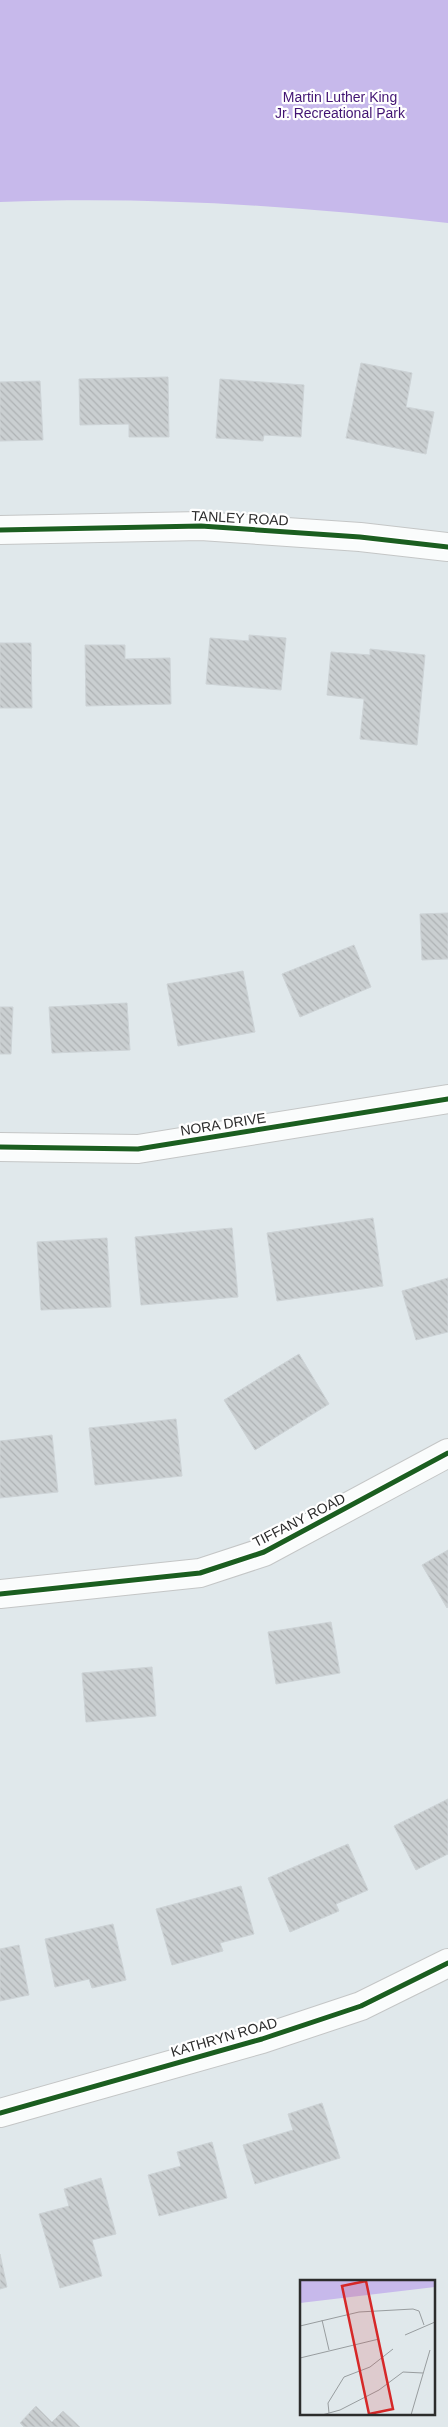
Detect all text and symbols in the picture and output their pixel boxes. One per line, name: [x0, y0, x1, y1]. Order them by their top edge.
park label: Martin Luther King Jr. Recreational Park: [275, 89, 406, 121]
street label: TANLEY ROAD: [191, 507, 289, 529]
street label: NORA DRIVE: [179, 1109, 267, 1139]
street label: TIFFANY ROAD: [250, 1490, 348, 1550]
street label: KATHRYN ROAD: [169, 2014, 279, 2060]
inset map: [300, 2280, 436, 2414]

